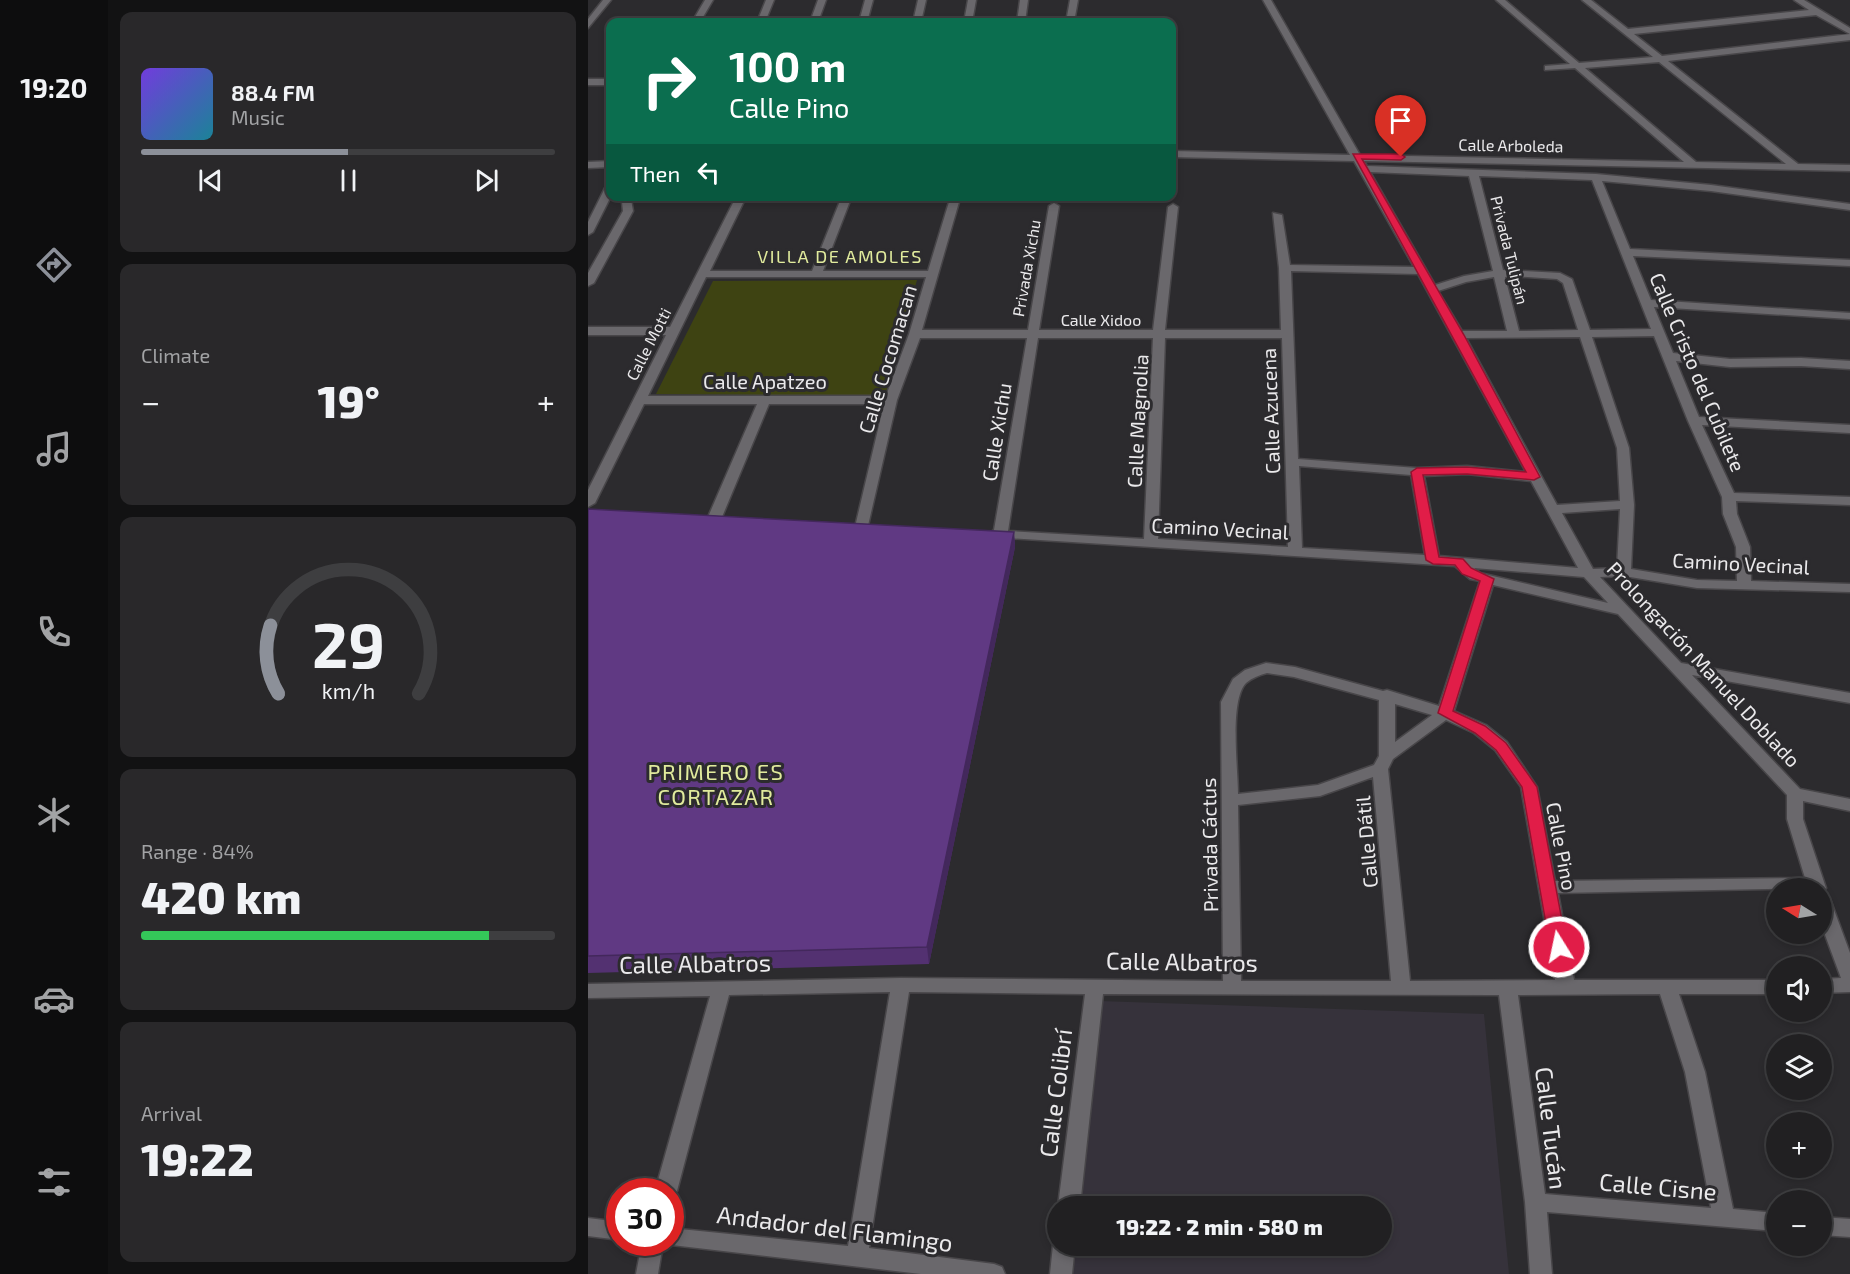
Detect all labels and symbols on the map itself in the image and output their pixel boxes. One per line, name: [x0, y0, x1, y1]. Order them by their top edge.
pin: [1375, 95, 1426, 157]
street label: Calle Arboleda: [1458, 135, 1564, 155]
street label: Privada Tulipán: [1487, 194, 1533, 306]
street label: Privada Xichu: [1008, 218, 1044, 318]
district label: VILLA DE AMOLES: [757, 245, 923, 267]
street label: Calle Cristo del Cubilete: [1645, 269, 1751, 475]
street label: Calle Cocomacan: [853, 282, 921, 436]
street label: Calle Motti: [622, 305, 674, 383]
street label: Calle Xidoo: [1061, 310, 1141, 329]
street label: Calle Azucena: [1256, 348, 1284, 474]
street label: Calle Magnolia: [1122, 353, 1152, 489]
street label: Calle Apatzeo: [703, 369, 827, 393]
street label: Calle Xichu: [976, 381, 1016, 483]
street label: Camino Vecinal: [1151, 512, 1289, 544]
street label: Camino Vecinal: [1672, 547, 1810, 579]
street label: Prolongación Manuel Doblado: [1602, 556, 1806, 772]
district label: PRIMERO ES CORTAZAR: [648, 758, 784, 809]
street label: Privada Cáctus: [1196, 778, 1222, 912]
street label: Calle Dátil: [1350, 795, 1382, 889]
street label: Calle Pino: [1542, 800, 1582, 892]
north arrow: [1766, 878, 1832, 944]
position arrow: [1527, 915, 1591, 979]
street label: Calle Albatros: [1106, 945, 1258, 977]
street label: Calle Albatros: [619, 947, 771, 979]
street label: Calle Colibrí: [1033, 1026, 1077, 1159]
street label: Calle Tucán: [1530, 1065, 1574, 1191]
street label: Calle Cisne: [1598, 1166, 1718, 1206]
speed limit sign: 30: [606, 1178, 684, 1256]
street label: Andador del Flamingo: [715, 1199, 955, 1257]

